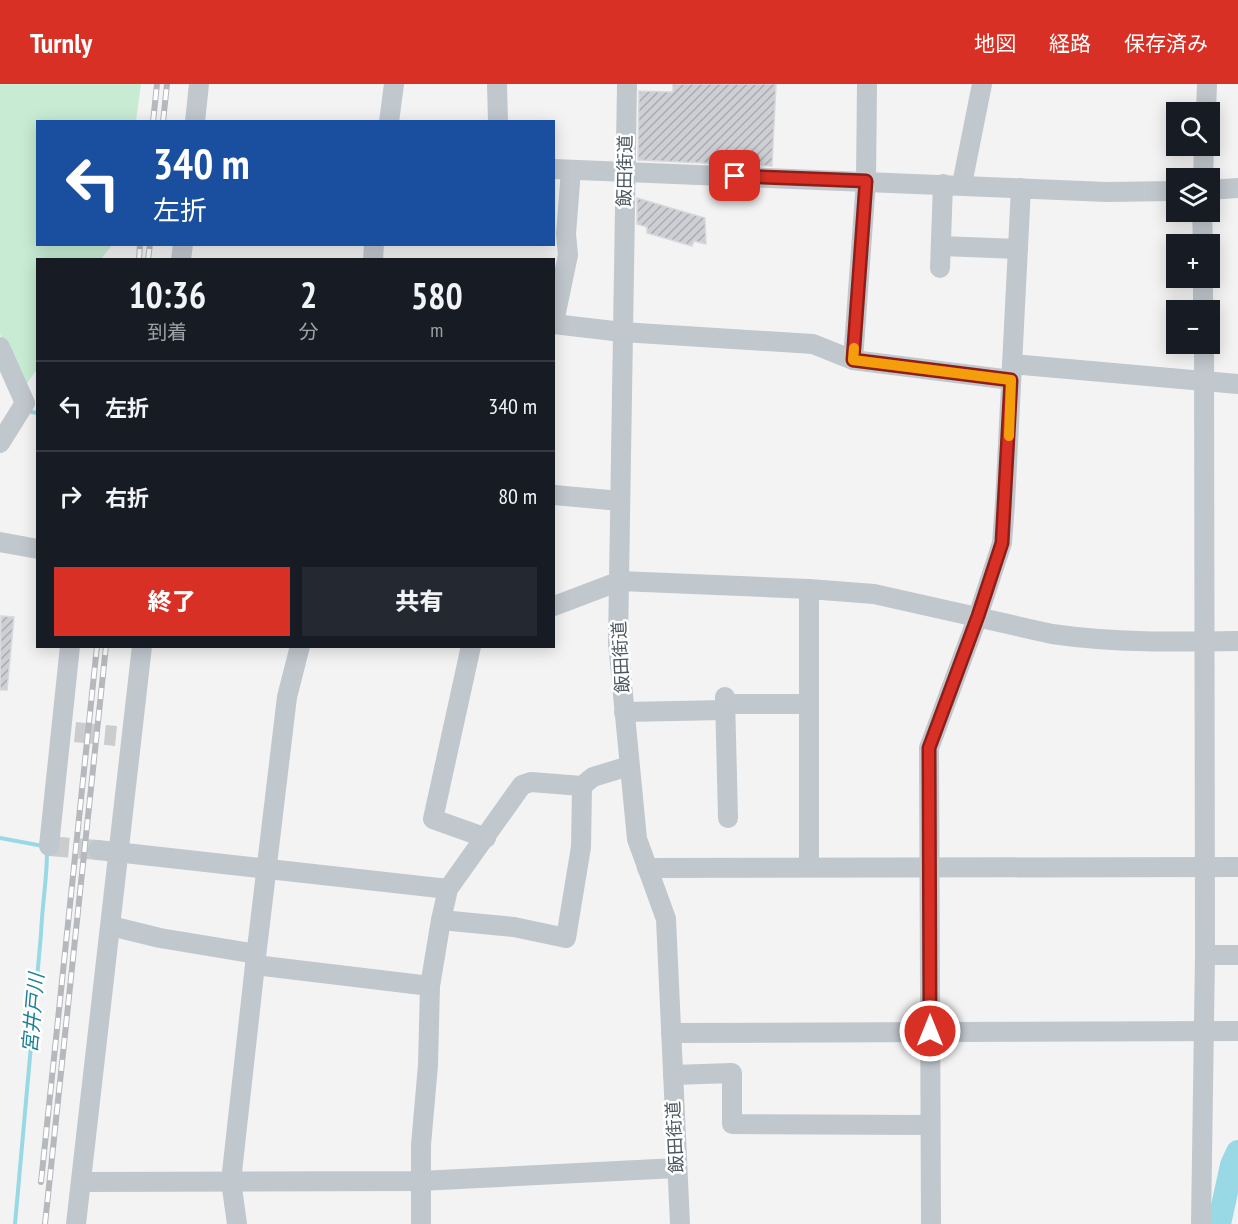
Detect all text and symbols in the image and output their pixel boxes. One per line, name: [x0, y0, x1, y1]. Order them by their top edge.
text: Turnly: [30, 24, 92, 61]
text: 地図: [974, 30, 1016, 57]
text: 経路: [1049, 30, 1091, 57]
text: 保存済み: [1124, 30, 1208, 57]
map controls: [1166, 102, 1220, 354]
button: search: [1166, 102, 1220, 156]
street label: 飯田街道: [612, 135, 637, 207]
text: 340 m: [153, 136, 250, 191]
icon: left: [54, 144, 132, 222]
pin: [709, 150, 760, 201]
icon: arrive: [718, 159, 751, 192]
button: layers: [1166, 168, 1220, 222]
text: 左折: [153, 193, 207, 227]
button: +: [1166, 234, 1220, 288]
text: 10:36: [128, 271, 206, 318]
text: 2: [300, 271, 317, 318]
text: 580: [411, 272, 463, 319]
button: −: [1166, 300, 1220, 354]
text: m: [430, 317, 443, 343]
text: 到着: [147, 319, 187, 345]
text: 分: [299, 319, 319, 345]
icon: left: [54, 390, 87, 423]
text: 340 m: [488, 392, 537, 420]
text: 左折: [105, 394, 149, 422]
icon: right: [54, 480, 87, 513]
text: 80 m: [498, 482, 537, 510]
text: 右折: [105, 484, 149, 512]
button: 終了: [54, 567, 290, 636]
button: 共有: [302, 567, 537, 636]
street label: 飯田街道: [607, 620, 634, 694]
water label: 宮井戸川: [17, 970, 50, 1054]
position arrow: [898, 999, 962, 1063]
street label: 飯田街道: [661, 1100, 688, 1174]

